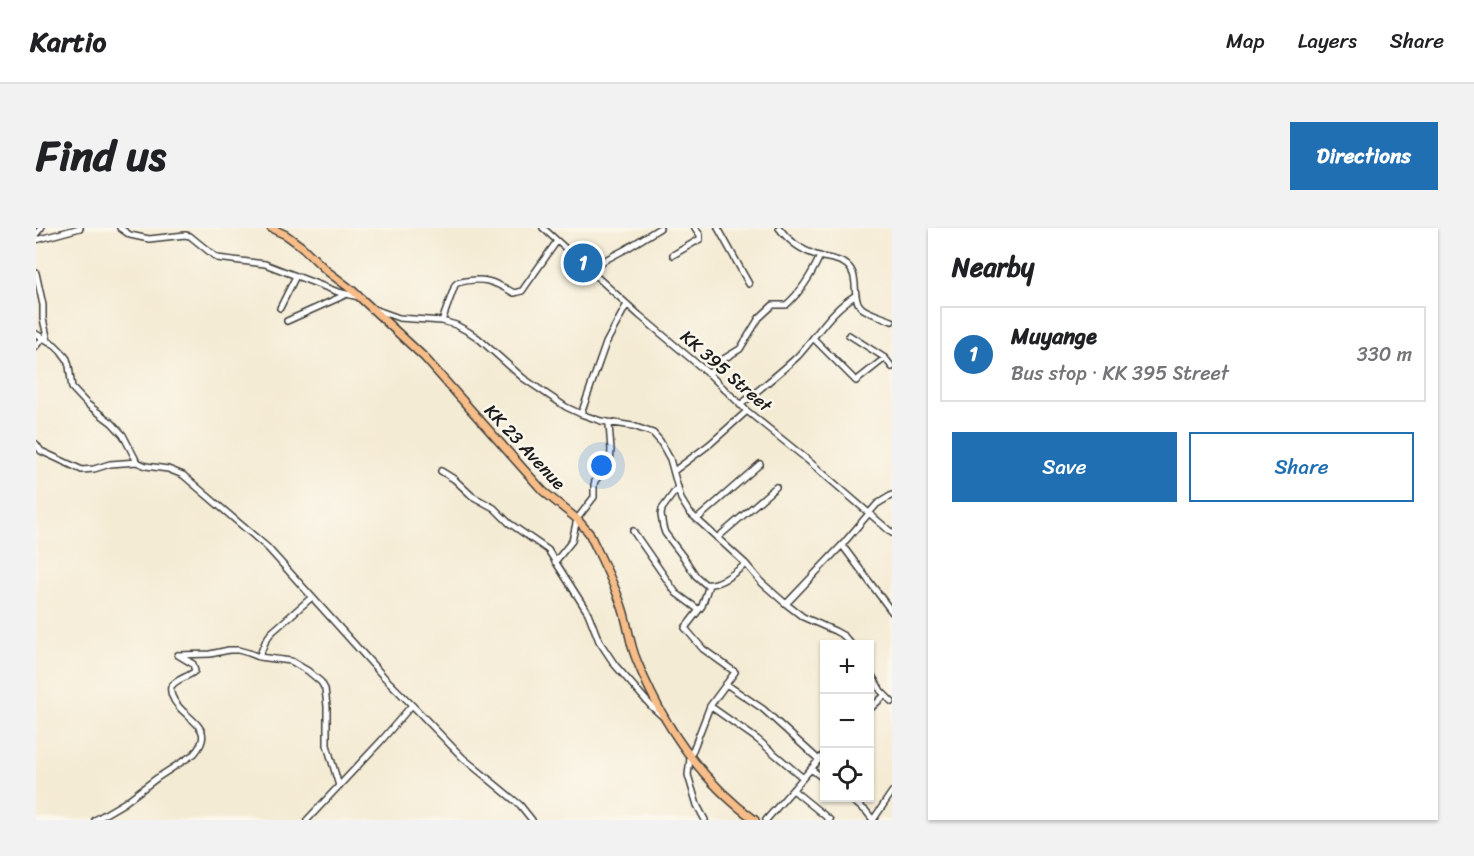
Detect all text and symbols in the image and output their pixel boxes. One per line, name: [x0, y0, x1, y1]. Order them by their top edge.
text: Kartio: [30, 17, 106, 66]
text: Map: [1226, 22, 1265, 60]
text: Layers: [1298, 22, 1357, 60]
text: Share: [1390, 22, 1444, 60]
text: Find us: [36, 119, 166, 193]
button: Directions: [1290, 122, 1438, 190]
pin: 1: [564, 240, 602, 285]
text: Nearby: [952, 244, 1034, 290]
text: Muyange: [1011, 317, 1097, 356]
street label: KK 395 Street: [673, 322, 780, 421]
text: 1: [969, 337, 978, 372]
text: 330 m: [1357, 337, 1412, 372]
text: Bus stop · KK 395 Street: [1011, 356, 1229, 391]
street label: KK 23 Avenue: [476, 396, 574, 498]
button: Save: [952, 432, 1177, 502]
button: Share: [1189, 432, 1414, 502]
your location: [587, 451, 616, 480]
map controls: [820, 640, 874, 802]
button: +: [820, 640, 874, 694]
button: −: [820, 694, 874, 748]
button: locate: [820, 748, 874, 802]

